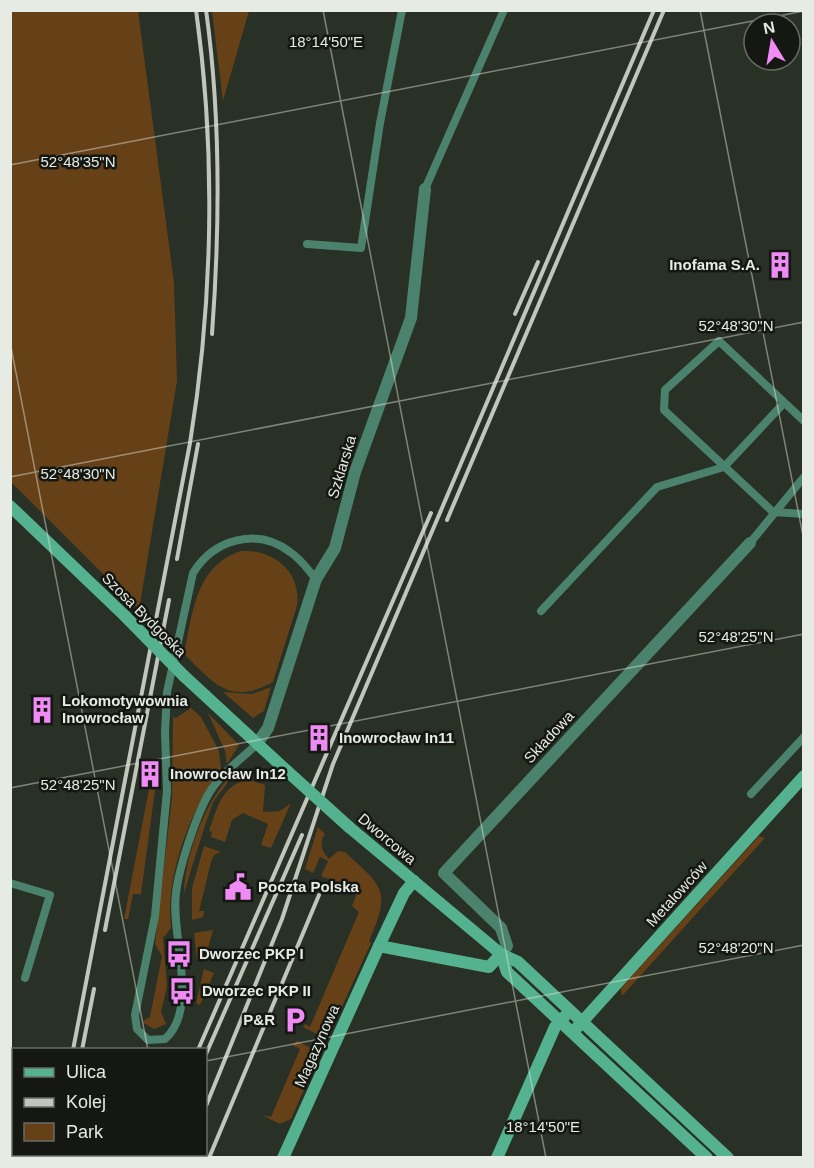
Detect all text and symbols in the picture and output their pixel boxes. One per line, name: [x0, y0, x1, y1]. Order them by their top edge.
north arrow: [742, 12, 802, 72]
text: N: [762, 18, 777, 37]
text: 18°14'50"E: [289, 33, 363, 50]
text: 52°48'35"N: [40, 153, 116, 170]
building icon: Inofama S.A.: [765, 250, 795, 280]
place label: Inofama S.A.: [669, 256, 760, 273]
text: 52°48'30"N: [698, 317, 774, 334]
street label: Szklarska: [324, 433, 359, 500]
text: 52°48'30"N: [40, 465, 116, 482]
street label: Szosa Bydgoska: [99, 569, 190, 661]
text: 52°48'25"N: [698, 628, 774, 645]
place label: Lokomotywownia Inowrocław: [62, 692, 188, 726]
building icon: Lokomotywownia Inowrocław: [27, 695, 57, 725]
street label: Składowa: [520, 707, 577, 766]
building icon: Inowrocław In11: [304, 723, 334, 753]
place label: Inowrocław In11: [339, 729, 454, 746]
building icon: Inowrocław In12: [135, 759, 165, 789]
place label: Inowrocław In12: [170, 765, 286, 782]
text: 52°48'25"N: [40, 776, 116, 793]
street label: Dworcowa: [355, 810, 420, 868]
street label: Metalowców: [643, 857, 711, 930]
public building icon: Poczta Polska: [223, 872, 253, 902]
place label: Poczta Polska: [258, 878, 360, 895]
bus stop icon: Dworzec PKP I: [164, 939, 194, 969]
text: 52°48'20"N: [698, 939, 774, 956]
place label: Dworzec PKP I: [199, 945, 304, 962]
bus stop icon: Dworzec PKP II: [167, 976, 197, 1006]
place label: Dworzec PKP II: [202, 982, 311, 999]
street label: Magazynowa: [291, 1001, 343, 1090]
parking icon: P&R: [280, 1005, 310, 1035]
place label: P&R: [243, 1011, 275, 1028]
legend: [12, 1048, 207, 1156]
text: Ulica: [66, 1062, 107, 1082]
text: Kolej: [66, 1092, 106, 1112]
text: 18°14'50"E: [506, 1118, 580, 1135]
text: Park: [66, 1122, 104, 1142]

